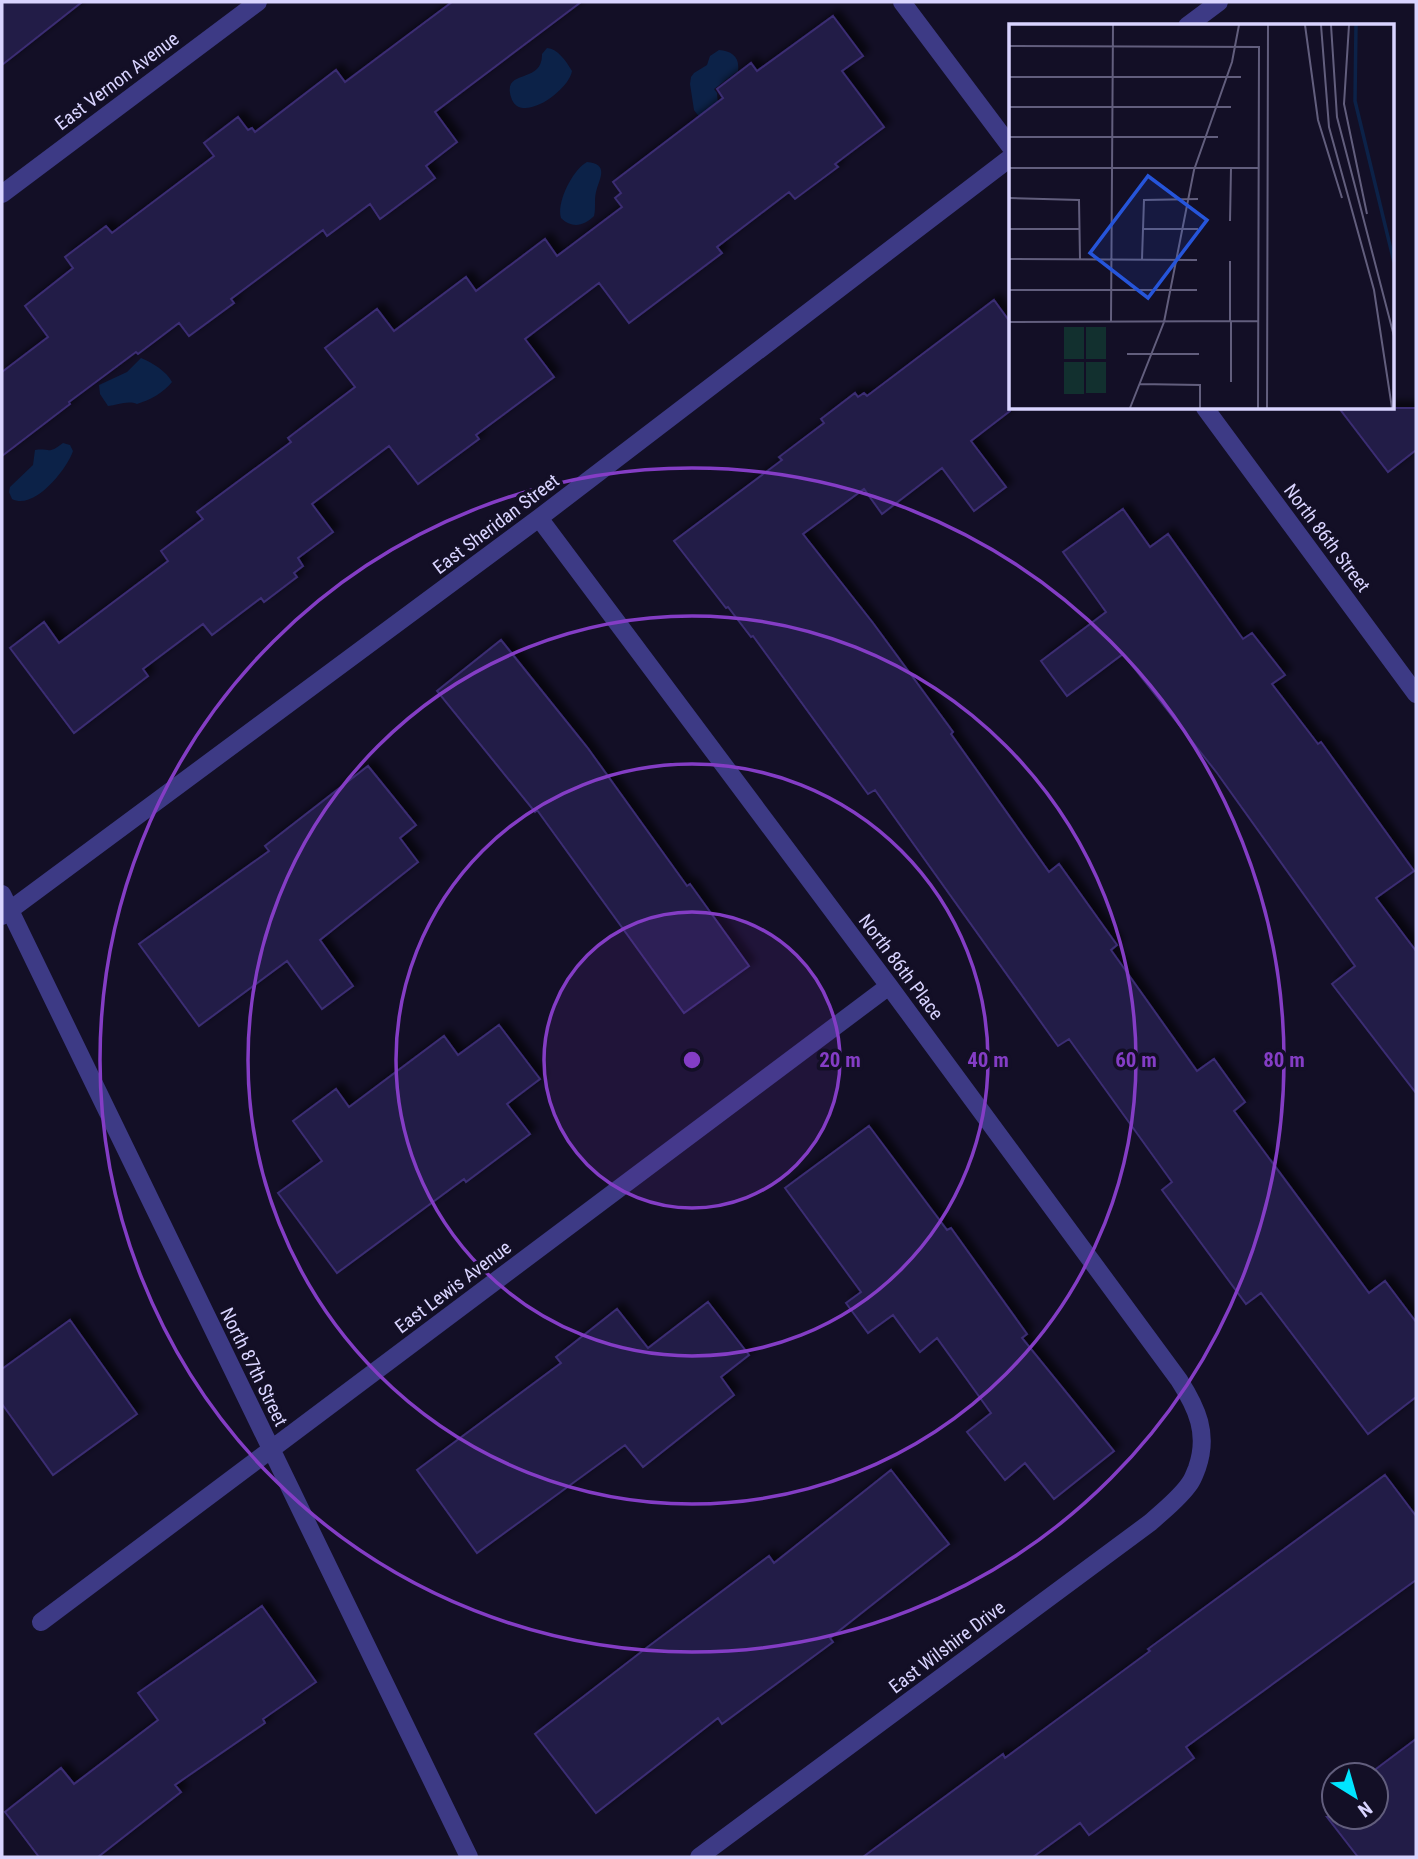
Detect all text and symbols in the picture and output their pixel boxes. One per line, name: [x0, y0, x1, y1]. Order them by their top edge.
inset map: [1009, 24, 1394, 410]
street label: East Vernon Avenue: [51, 27, 184, 135]
street label: East Sheridan Street: [428, 469, 564, 579]
street label: North 86th Street: [1279, 479, 1375, 597]
street label: North 86th Place: [854, 910, 948, 1024]
centre of rings: [680, 1048, 704, 1072]
text: 20 m: [819, 1048, 861, 1072]
text: 40 m: [967, 1048, 1009, 1072]
text: 60 m: [1115, 1048, 1157, 1072]
text: 80 m: [1263, 1048, 1305, 1072]
street label: East Lewis Avenue: [390, 1236, 516, 1338]
street label: North 87th Street: [215, 1304, 293, 1430]
street label: East Wilshire Drive: [884, 1596, 1010, 1698]
north arrow: [1320, 1761, 1390, 1831]
text: N: [1353, 1796, 1376, 1822]

